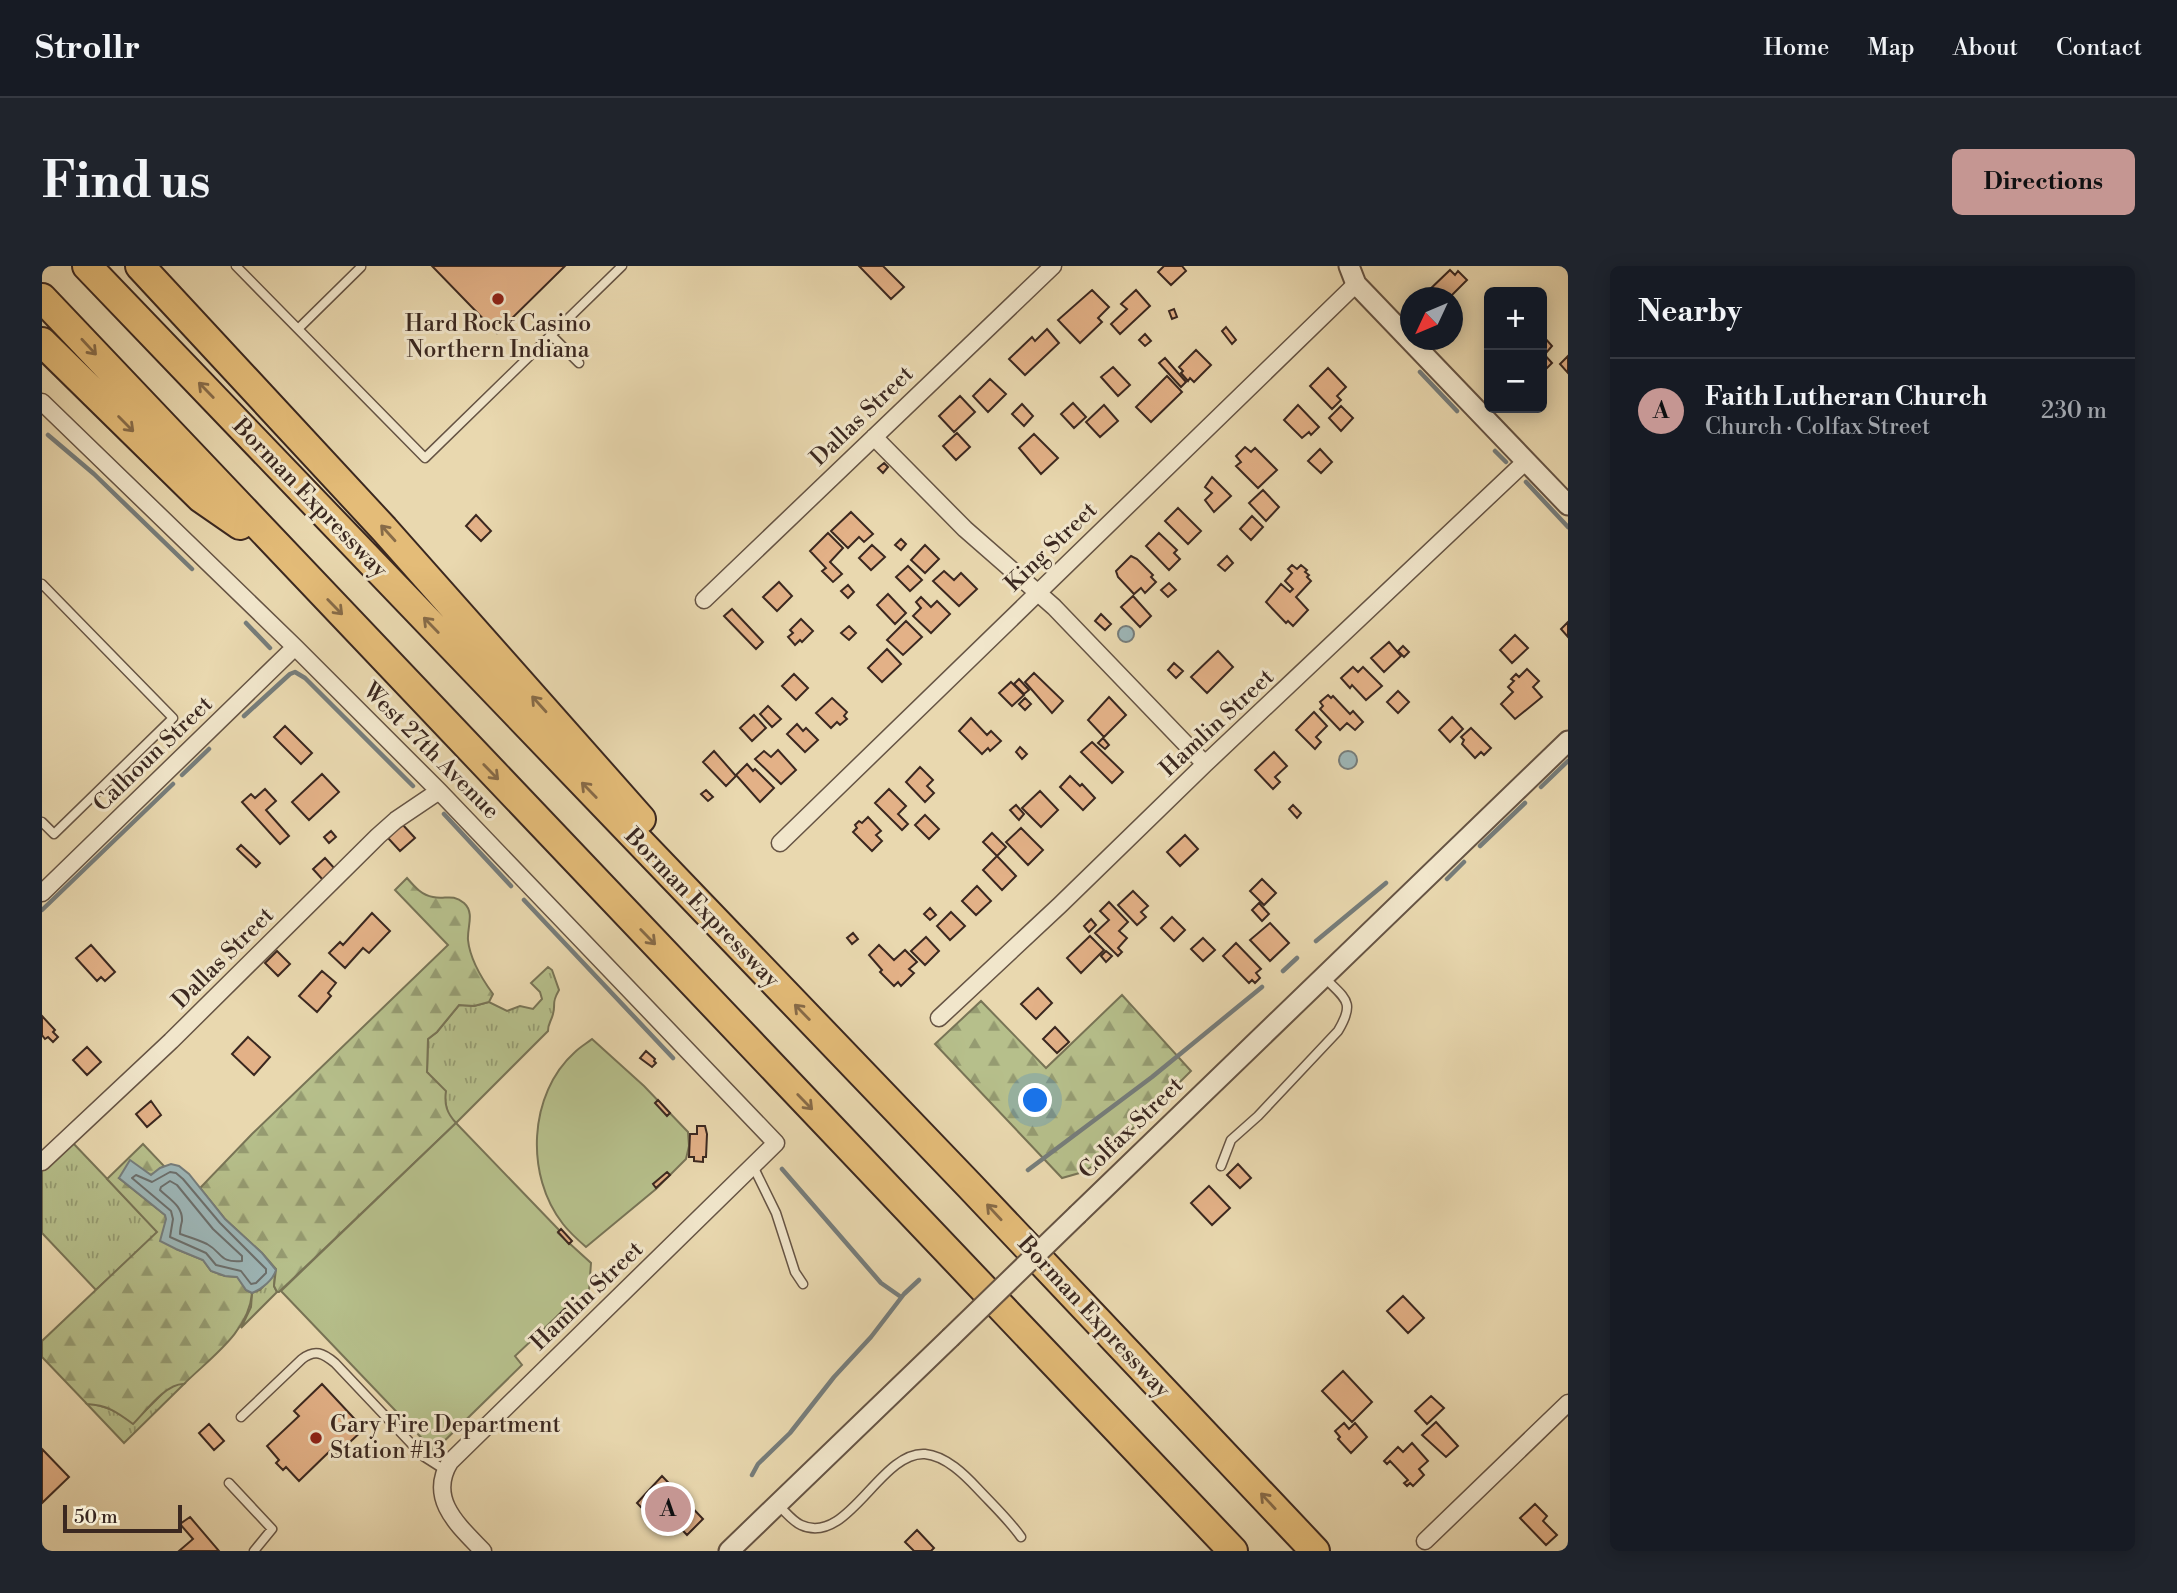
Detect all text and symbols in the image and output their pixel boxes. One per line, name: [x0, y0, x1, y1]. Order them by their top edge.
text: Strollr: [35, 28, 140, 69]
text: Home: [1764, 33, 1829, 63]
text: Map: [1867, 33, 1915, 63]
text: About: [1953, 33, 2018, 63]
text: Contact: [2056, 33, 2142, 63]
button: Directions: [1952, 149, 2135, 215]
text: Find us: [42, 152, 211, 213]
north arrow: [1400, 287, 1463, 350]
map controls: [1484, 287, 1547, 413]
button: +: [1484, 287, 1547, 350]
marker: Hard Rock Casino Northern Indiana: [490, 291, 506, 307]
text: Nearby: [1638, 293, 1742, 331]
place label: Hard Rock Casino Northern Indiana: [405, 310, 591, 364]
one-way arrow: [80, 338, 97, 355]
button: −: [1484, 350, 1547, 413]
street label: Dallas Street: [805, 360, 919, 472]
text: Faith Lutheran Church: [1705, 381, 1988, 413]
one-way arrow: [198, 382, 215, 399]
text: A: [1653, 397, 1669, 425]
text: 230 m: [2041, 397, 2107, 425]
street label: Borman Expressway: [226, 412, 394, 584]
text: Church · Colfax Street: [1705, 413, 1930, 441]
one-way arrow: [117, 415, 134, 432]
street label: King Street: [999, 496, 1103, 598]
one-way arrow: [380, 525, 396, 543]
one-way arrow: [326, 599, 343, 616]
one-way arrow: [423, 617, 440, 634]
street label: Hamlin Street: [1154, 663, 1280, 783]
street label: West 27th Avenue: [356, 676, 505, 825]
street label: Calhoun Street: [88, 690, 218, 818]
one-way arrow: [531, 695, 547, 713]
one-way arrow: [483, 763, 500, 780]
one-way arrow: [580, 781, 597, 798]
street label: Borman Expressway: [618, 822, 786, 994]
street label: Dallas Street: [166, 901, 280, 1015]
one-way arrow: [640, 928, 657, 945]
one-way arrow: [794, 1004, 811, 1021]
street label: Colfax Street: [1073, 1071, 1189, 1185]
your location: [1018, 1083, 1052, 1117]
one-way arrow: [797, 1093, 814, 1110]
one-way arrow: [985, 1204, 1002, 1221]
street label: Borman Expressway: [1011, 1230, 1177, 1404]
street label: Hamlin Street: [525, 1235, 649, 1357]
place label: Gary Fire Department Station #13: [330, 1411, 561, 1465]
marker: Gary Fire Department Station #13: [308, 1430, 324, 1446]
pin: A: [645, 1483, 691, 1535]
one-way arrow: [1260, 1493, 1277, 1510]
scale bar: [63, 1502, 182, 1534]
text: 50 m: [74, 1505, 118, 1529]

